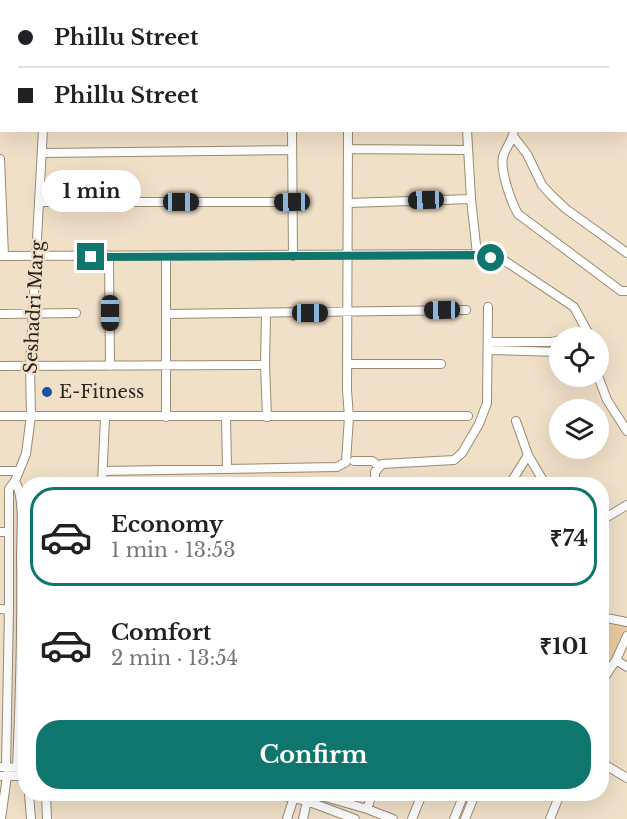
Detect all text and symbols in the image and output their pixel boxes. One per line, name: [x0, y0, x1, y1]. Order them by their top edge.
text: Phillu Street: [54, 24, 198, 51]
text: Phillu Street: [54, 82, 198, 109]
callout: 1 min: [42, 170, 140, 212]
text: 1 min: [63, 179, 120, 203]
car: [408, 190, 444, 210]
car: [163, 193, 199, 211]
car: [274, 193, 310, 211]
street label: Seshadri Marg: [20, 240, 48, 374]
route end: [77, 243, 104, 270]
route start: [477, 244, 504, 271]
car: [101, 295, 119, 331]
car: [424, 301, 460, 319]
car: [292, 304, 328, 322]
map controls: [549, 327, 609, 459]
button: locate: [549, 327, 609, 387]
place label: E-Fitness: [59, 381, 144, 403]
marker: E-Fitness: [40, 385, 54, 399]
button: layers: [549, 399, 609, 459]
icon: car: [39, 510, 93, 564]
text: Economy: [111, 511, 223, 538]
text: ₹74: [550, 525, 588, 552]
text: 1 min · 13:53: [111, 538, 236, 562]
icon: car: [39, 618, 93, 672]
text: Comfort: [111, 619, 211, 646]
text: ₹101: [540, 633, 588, 660]
text: 2 min · 13:54: [111, 646, 238, 670]
button: Confirm: [36, 720, 591, 789]

